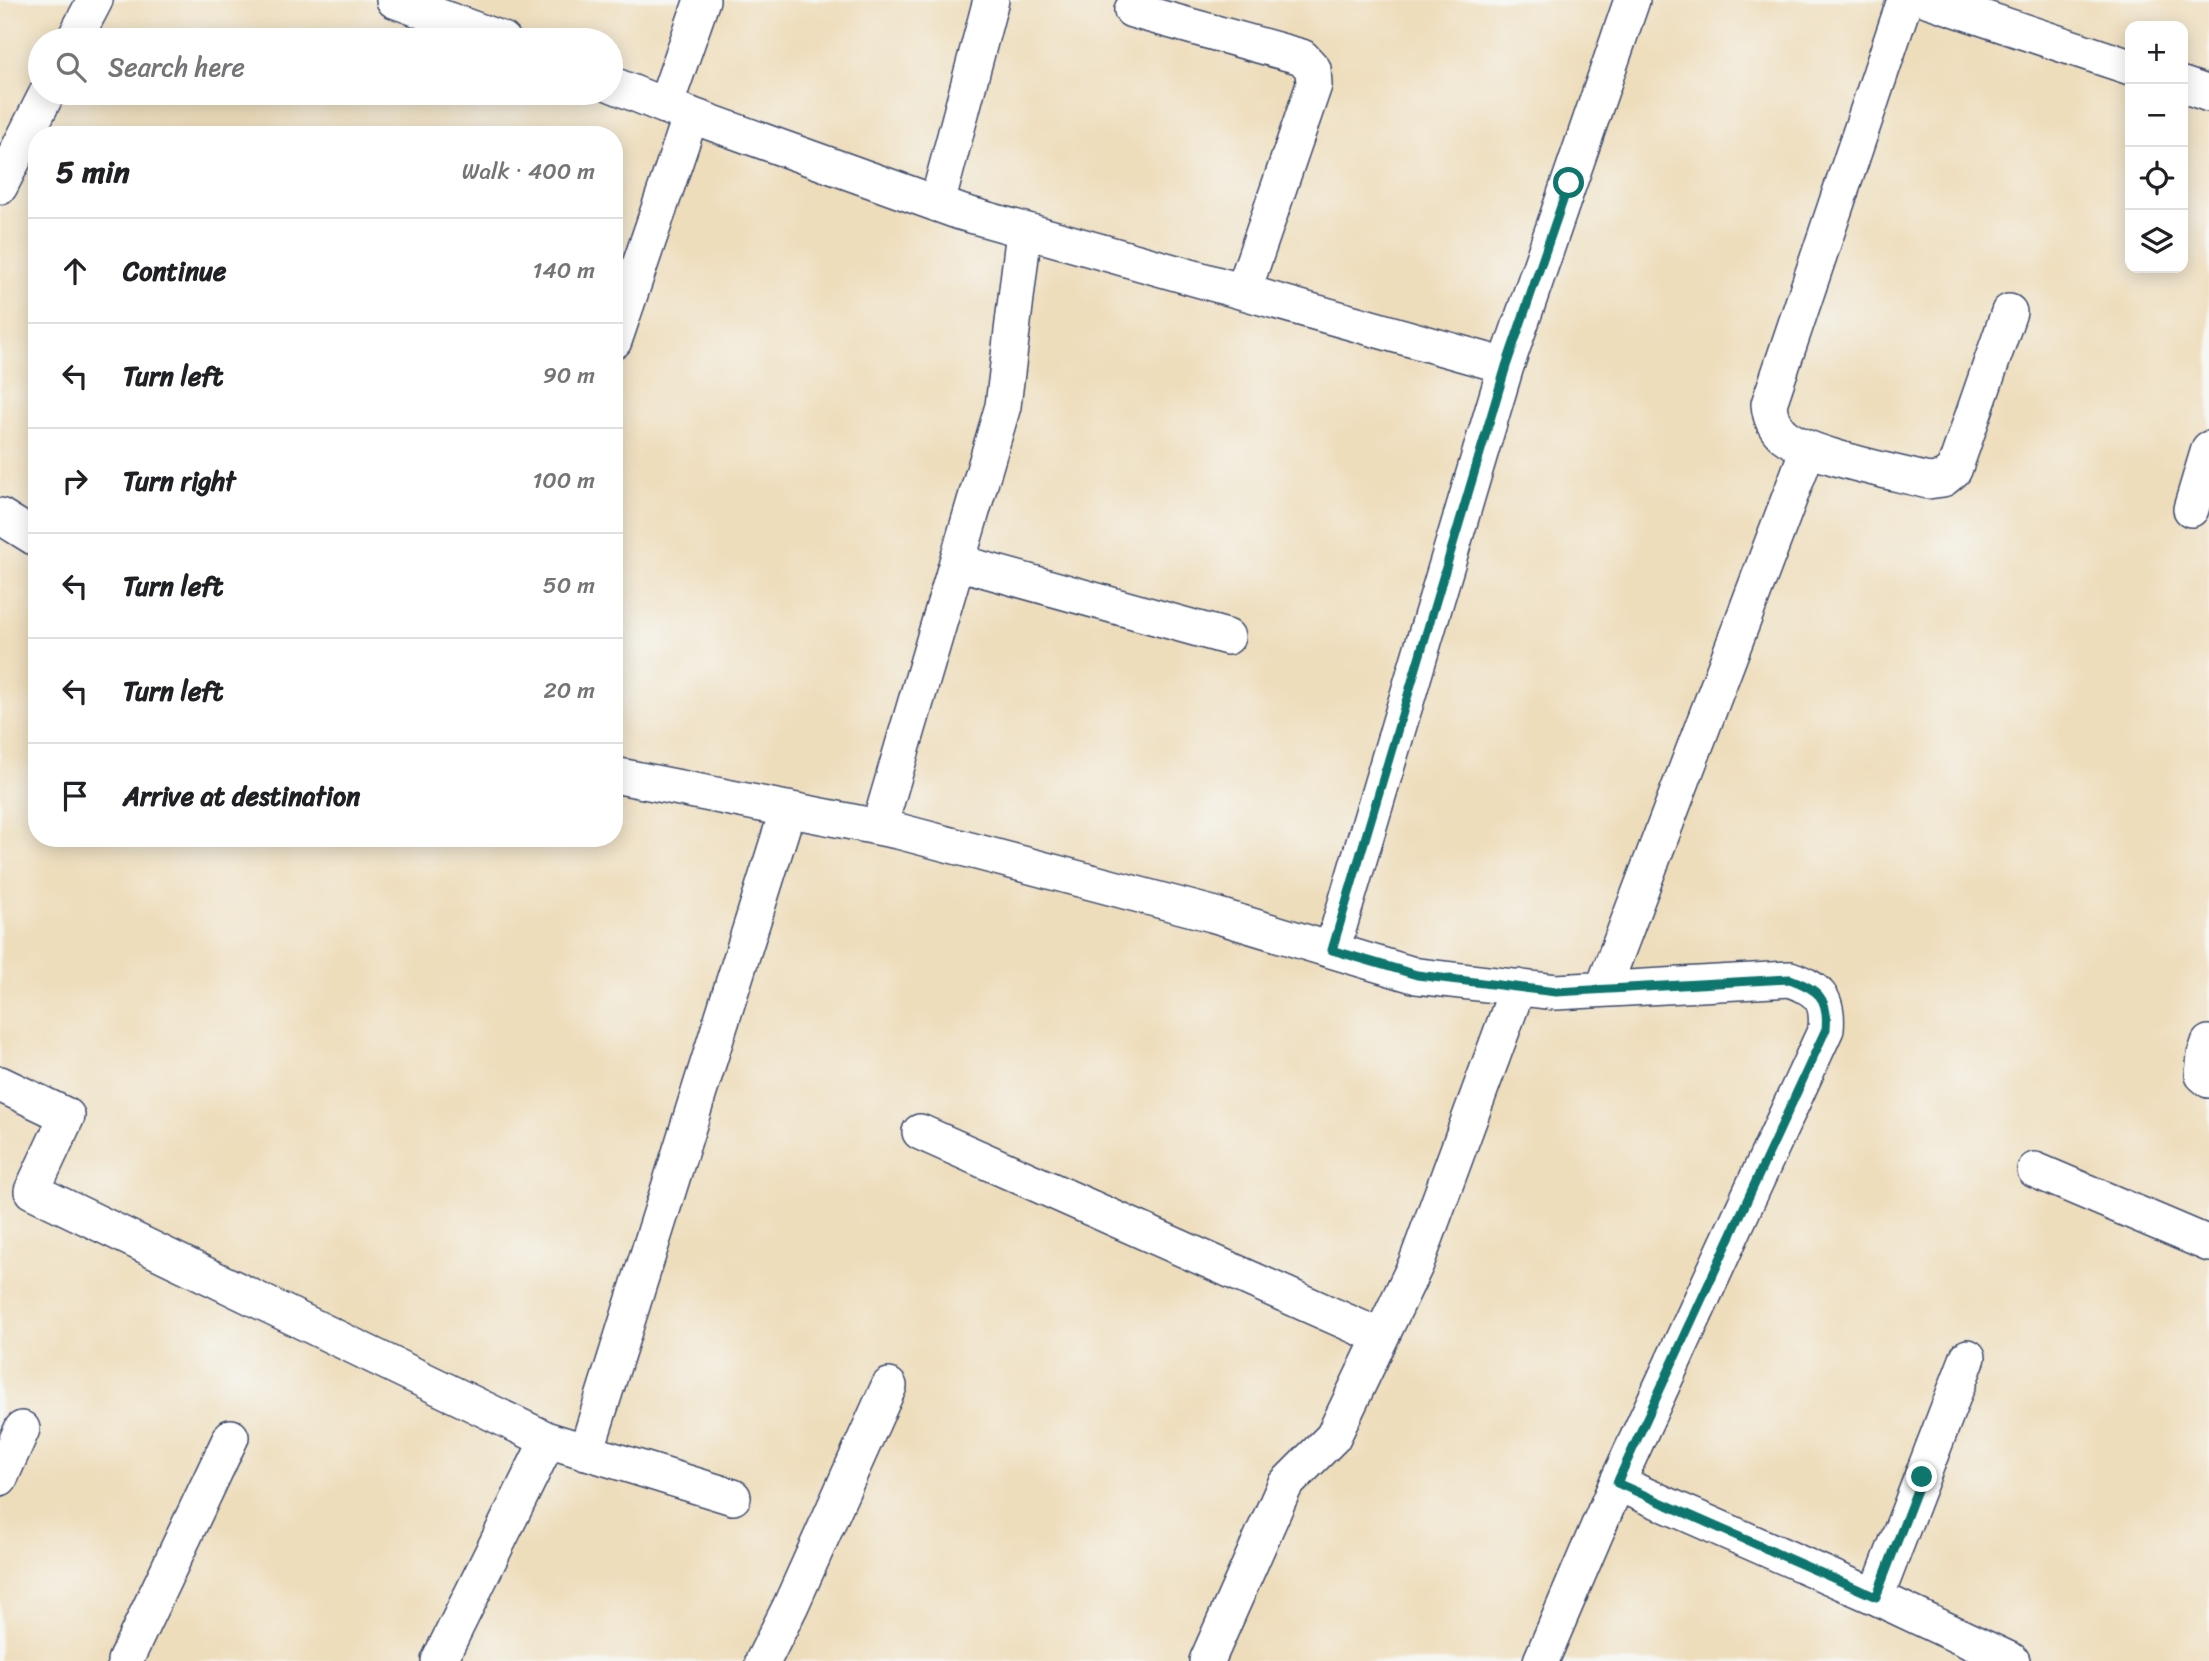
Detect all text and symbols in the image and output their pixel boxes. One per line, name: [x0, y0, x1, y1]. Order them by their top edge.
map controls: [2125, 21, 2188, 273]
button: +: [2125, 21, 2188, 84]
search box: [28, 28, 623, 105]
text: Search here: [108, 44, 245, 90]
icon: search: [52, 48, 90, 86]
button: −: [2125, 84, 2188, 147]
text: 5 min: [56, 145, 130, 199]
button: locate: [2125, 147, 2188, 210]
text: Walk · 400 m: [462, 151, 595, 192]
route start: [1553, 167, 1584, 198]
button: layers: [2125, 210, 2188, 273]
text: Continue: [123, 248, 226, 294]
text: 140 m: [533, 250, 595, 291]
icon: ahead: [56, 252, 94, 290]
text: Turn left: [123, 353, 223, 399]
text: 90 m: [543, 355, 595, 396]
icon: left: [56, 357, 94, 395]
text: Turn right: [123, 458, 236, 504]
text: 100 m: [532, 460, 595, 501]
icon: right: [56, 462, 94, 500]
text: Turn left: [123, 563, 223, 609]
text: 50 m: [543, 565, 595, 606]
icon: left: [56, 567, 94, 605]
text: Turn left: [123, 668, 223, 714]
text: 20 m: [544, 670, 595, 711]
icon: left: [56, 672, 94, 710]
text: Arrive at destination: [123, 773, 360, 819]
icon: arrive: [56, 777, 94, 815]
route end: [1906, 1461, 1937, 1492]

